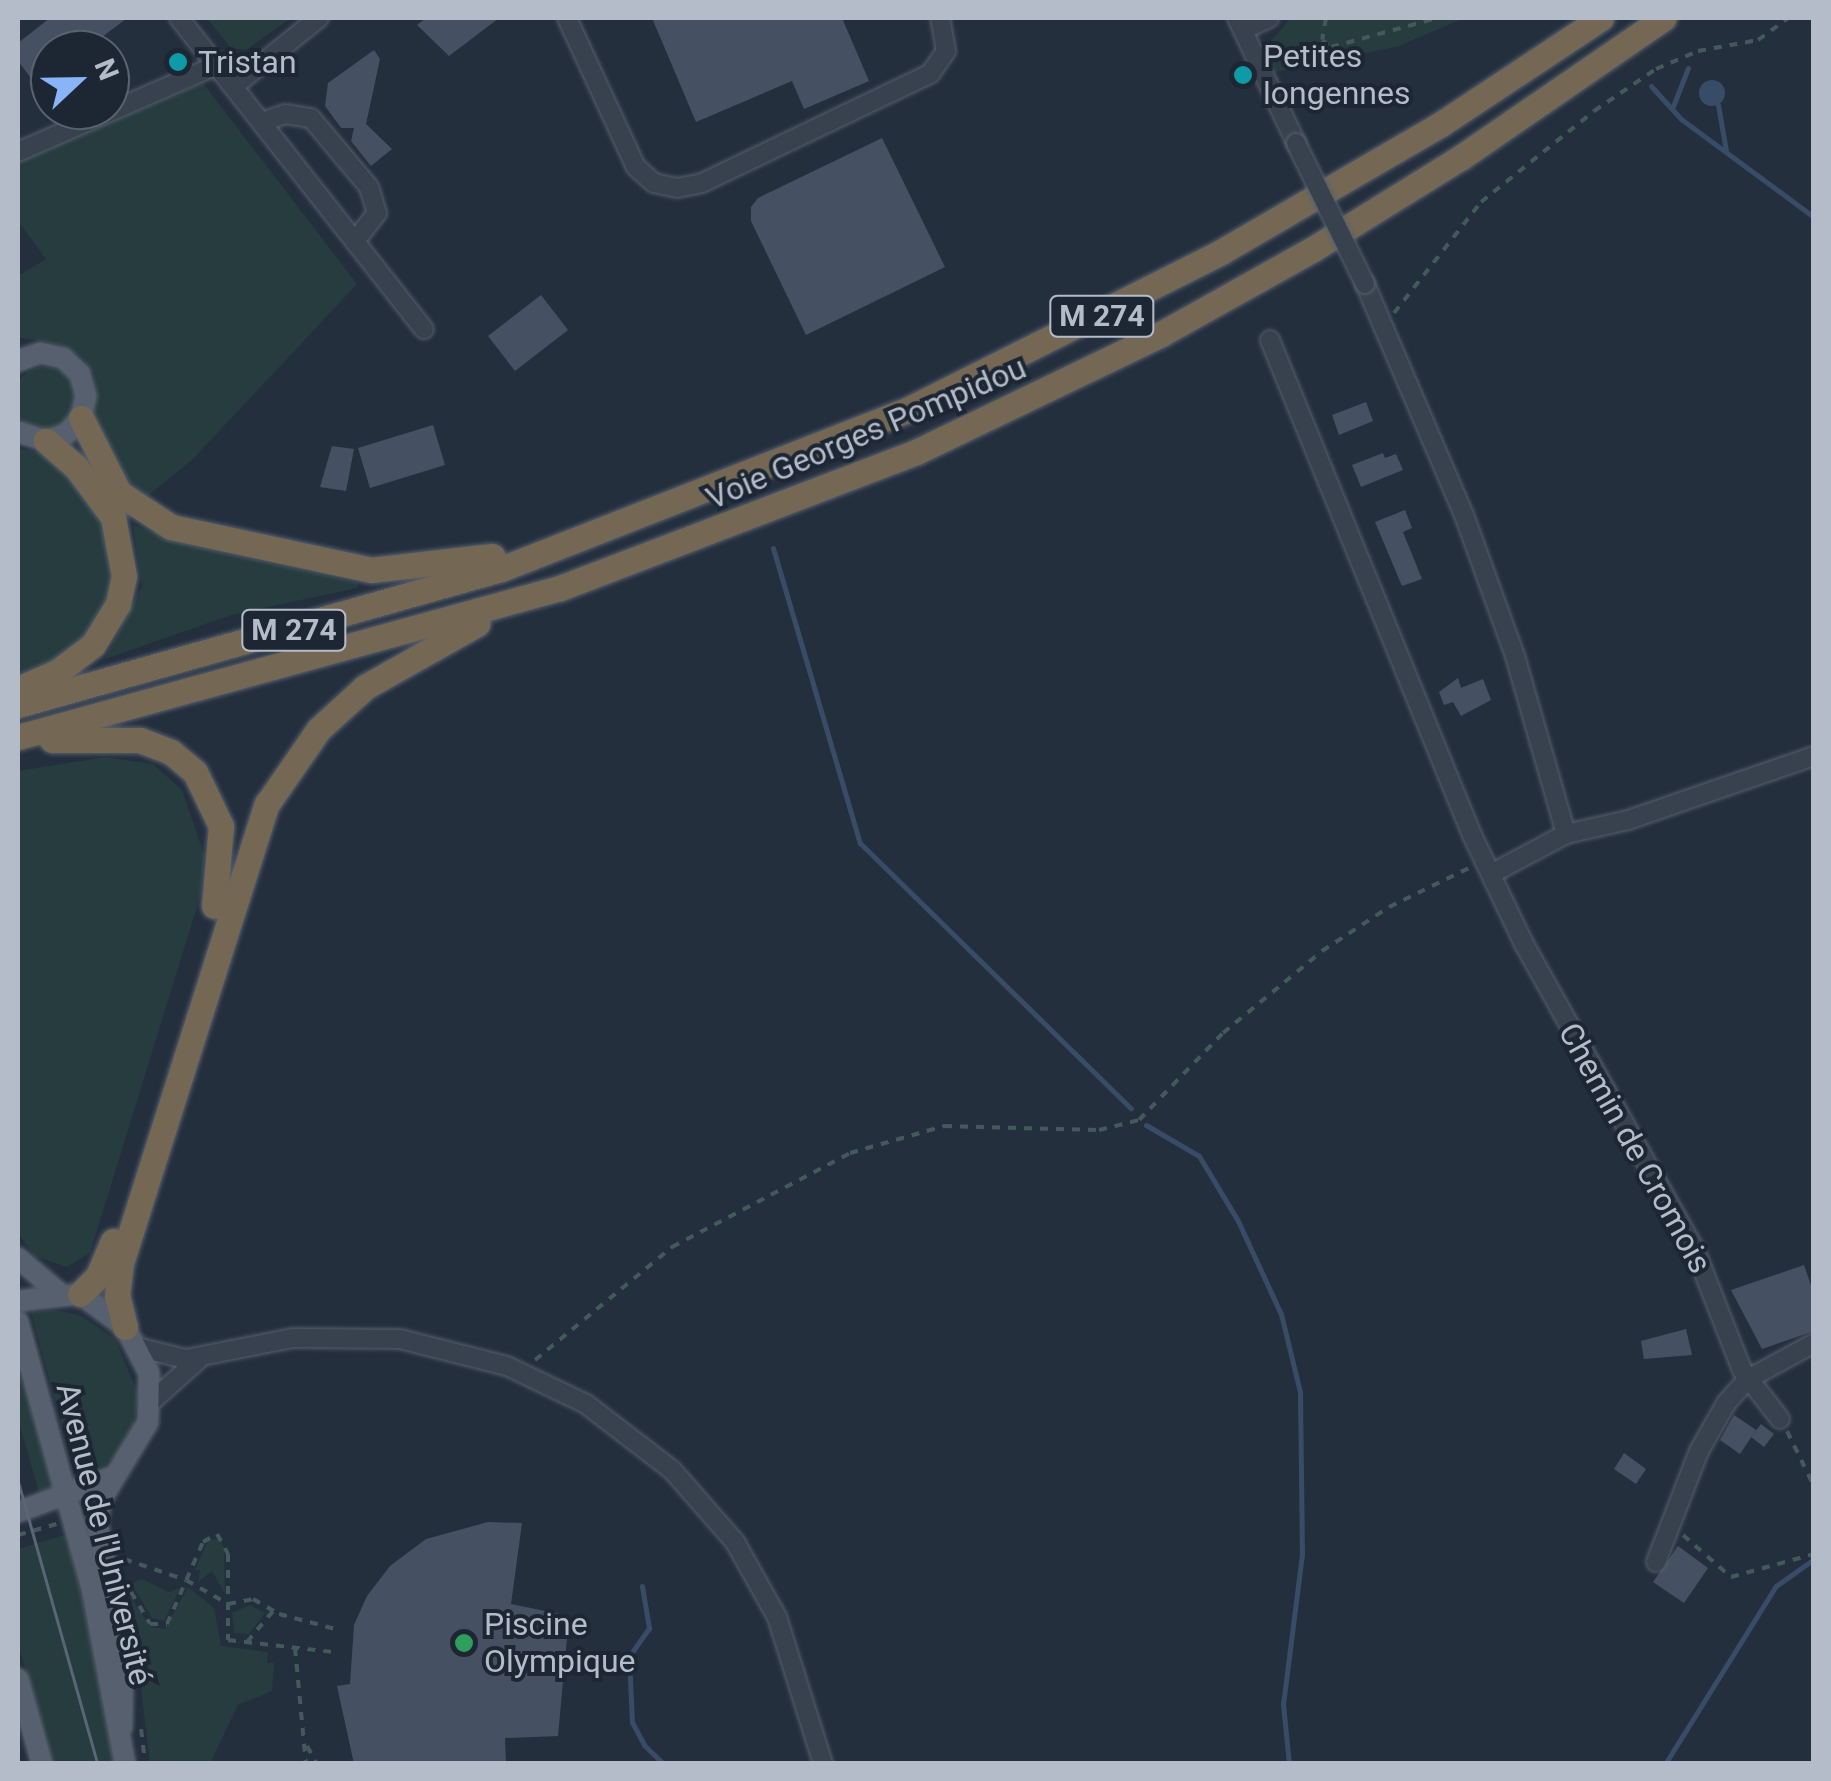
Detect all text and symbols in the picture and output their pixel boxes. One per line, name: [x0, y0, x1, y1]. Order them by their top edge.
north arrow: [30, 30, 130, 130]
place label: Petites longennes: [1263, 38, 1410, 113]
place label: Tristan: [198, 43, 297, 81]
marker: Tristan: [167, 51, 189, 73]
text: N: [87, 54, 125, 85]
marker: Petites longennes: [1232, 64, 1254, 86]
road number: M 274: [1047, 291, 1157, 341]
street label: Voie Georges Pompidou: [700, 348, 1032, 518]
road number: M 274: [239, 605, 349, 655]
street label: Chemin de Cromois: [1550, 1016, 1720, 1280]
street label: Avenue de l'Université: [48, 1379, 160, 1689]
place label: Piscine Olympique: [484, 1606, 636, 1681]
marker: Piscine Olympique: [453, 1632, 475, 1654]

